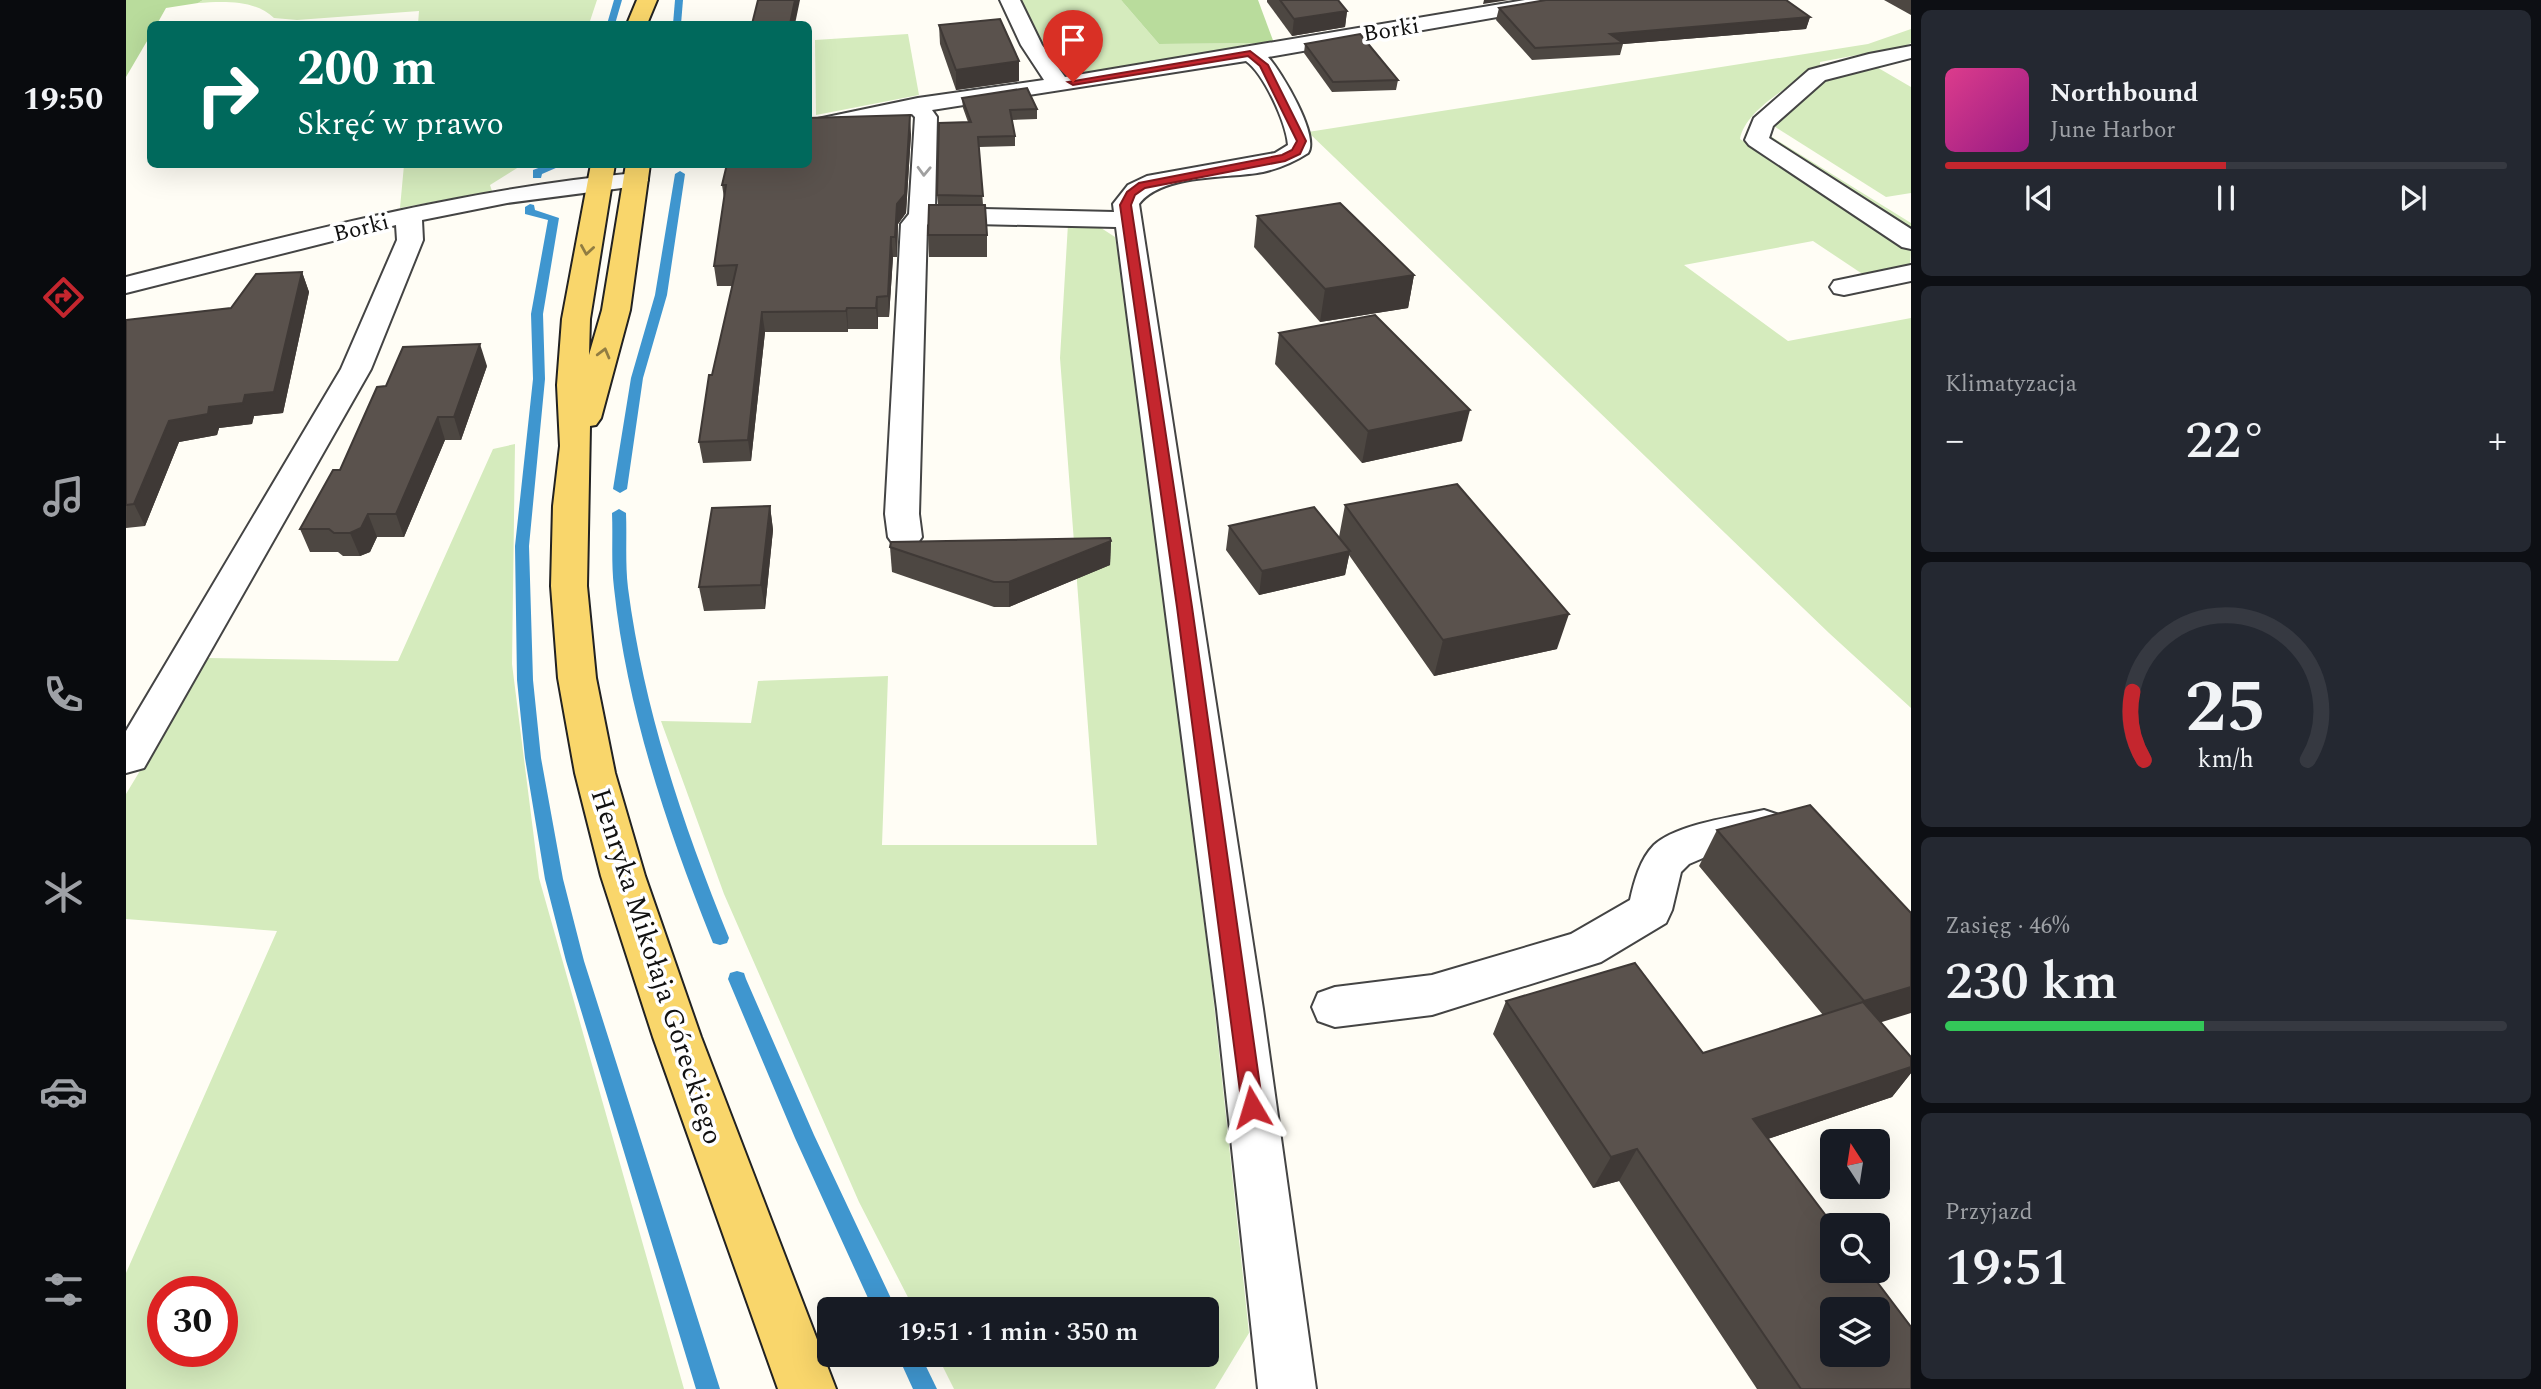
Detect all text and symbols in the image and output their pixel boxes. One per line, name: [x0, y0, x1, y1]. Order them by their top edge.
street label: Borki: [1361, 9, 1422, 52]
pin: [1043, 10, 1103, 82]
icon: arrive: [1054, 21, 1092, 59]
text: 200 m: [297, 32, 436, 107]
icon: right: [182, 49, 273, 140]
text: Northbound: [2050, 73, 2198, 113]
text: 19:50: [23, 75, 103, 124]
text: Skręć w prawo: [297, 100, 504, 149]
text: June Harbor: [2050, 113, 2175, 148]
one-way arrow: [916, 166, 931, 177]
icon: previous: [2020, 179, 2058, 217]
icon: pause: [2207, 179, 2245, 217]
icon: next: [2394, 179, 2432, 217]
street label: Borki: [330, 205, 393, 252]
one-way arrow: [580, 244, 595, 256]
icon: directions: [39, 273, 88, 322]
one-way arrow: [596, 347, 610, 359]
text: Klimatyzacja: [1945, 367, 2077, 402]
text: 22°: [2185, 402, 2267, 481]
text: −: [1945, 412, 1964, 470]
text: +: [2488, 412, 2507, 470]
icon: music: [39, 472, 88, 521]
text: 25: [2185, 654, 2267, 765]
icon: phone: [39, 670, 88, 719]
text: km/h: [2198, 741, 2254, 779]
street label: Henryka Mikołaja Góreckiego: [579, 783, 735, 1150]
icon: climate: [39, 868, 88, 917]
text: Zasięg · 46%: [1945, 909, 2069, 944]
text: 230 km: [1945, 943, 2118, 1022]
icon: car: [39, 1067, 88, 1116]
position arrow: [1215, 1070, 1289, 1144]
north arrow: [1820, 1129, 1890, 1199]
map controls: [1820, 1129, 1890, 1367]
text: Przyjazd: [1945, 1195, 2033, 1230]
button: search: [1820, 1213, 1890, 1283]
text: 19:51: [1945, 1229, 2070, 1308]
icon: filters: [39, 1265, 88, 1314]
speed limit sign: 30: [147, 1276, 238, 1367]
button: layers: [1820, 1297, 1890, 1367]
text: 19:51 · 1 min · 350 m: [898, 1312, 1138, 1352]

